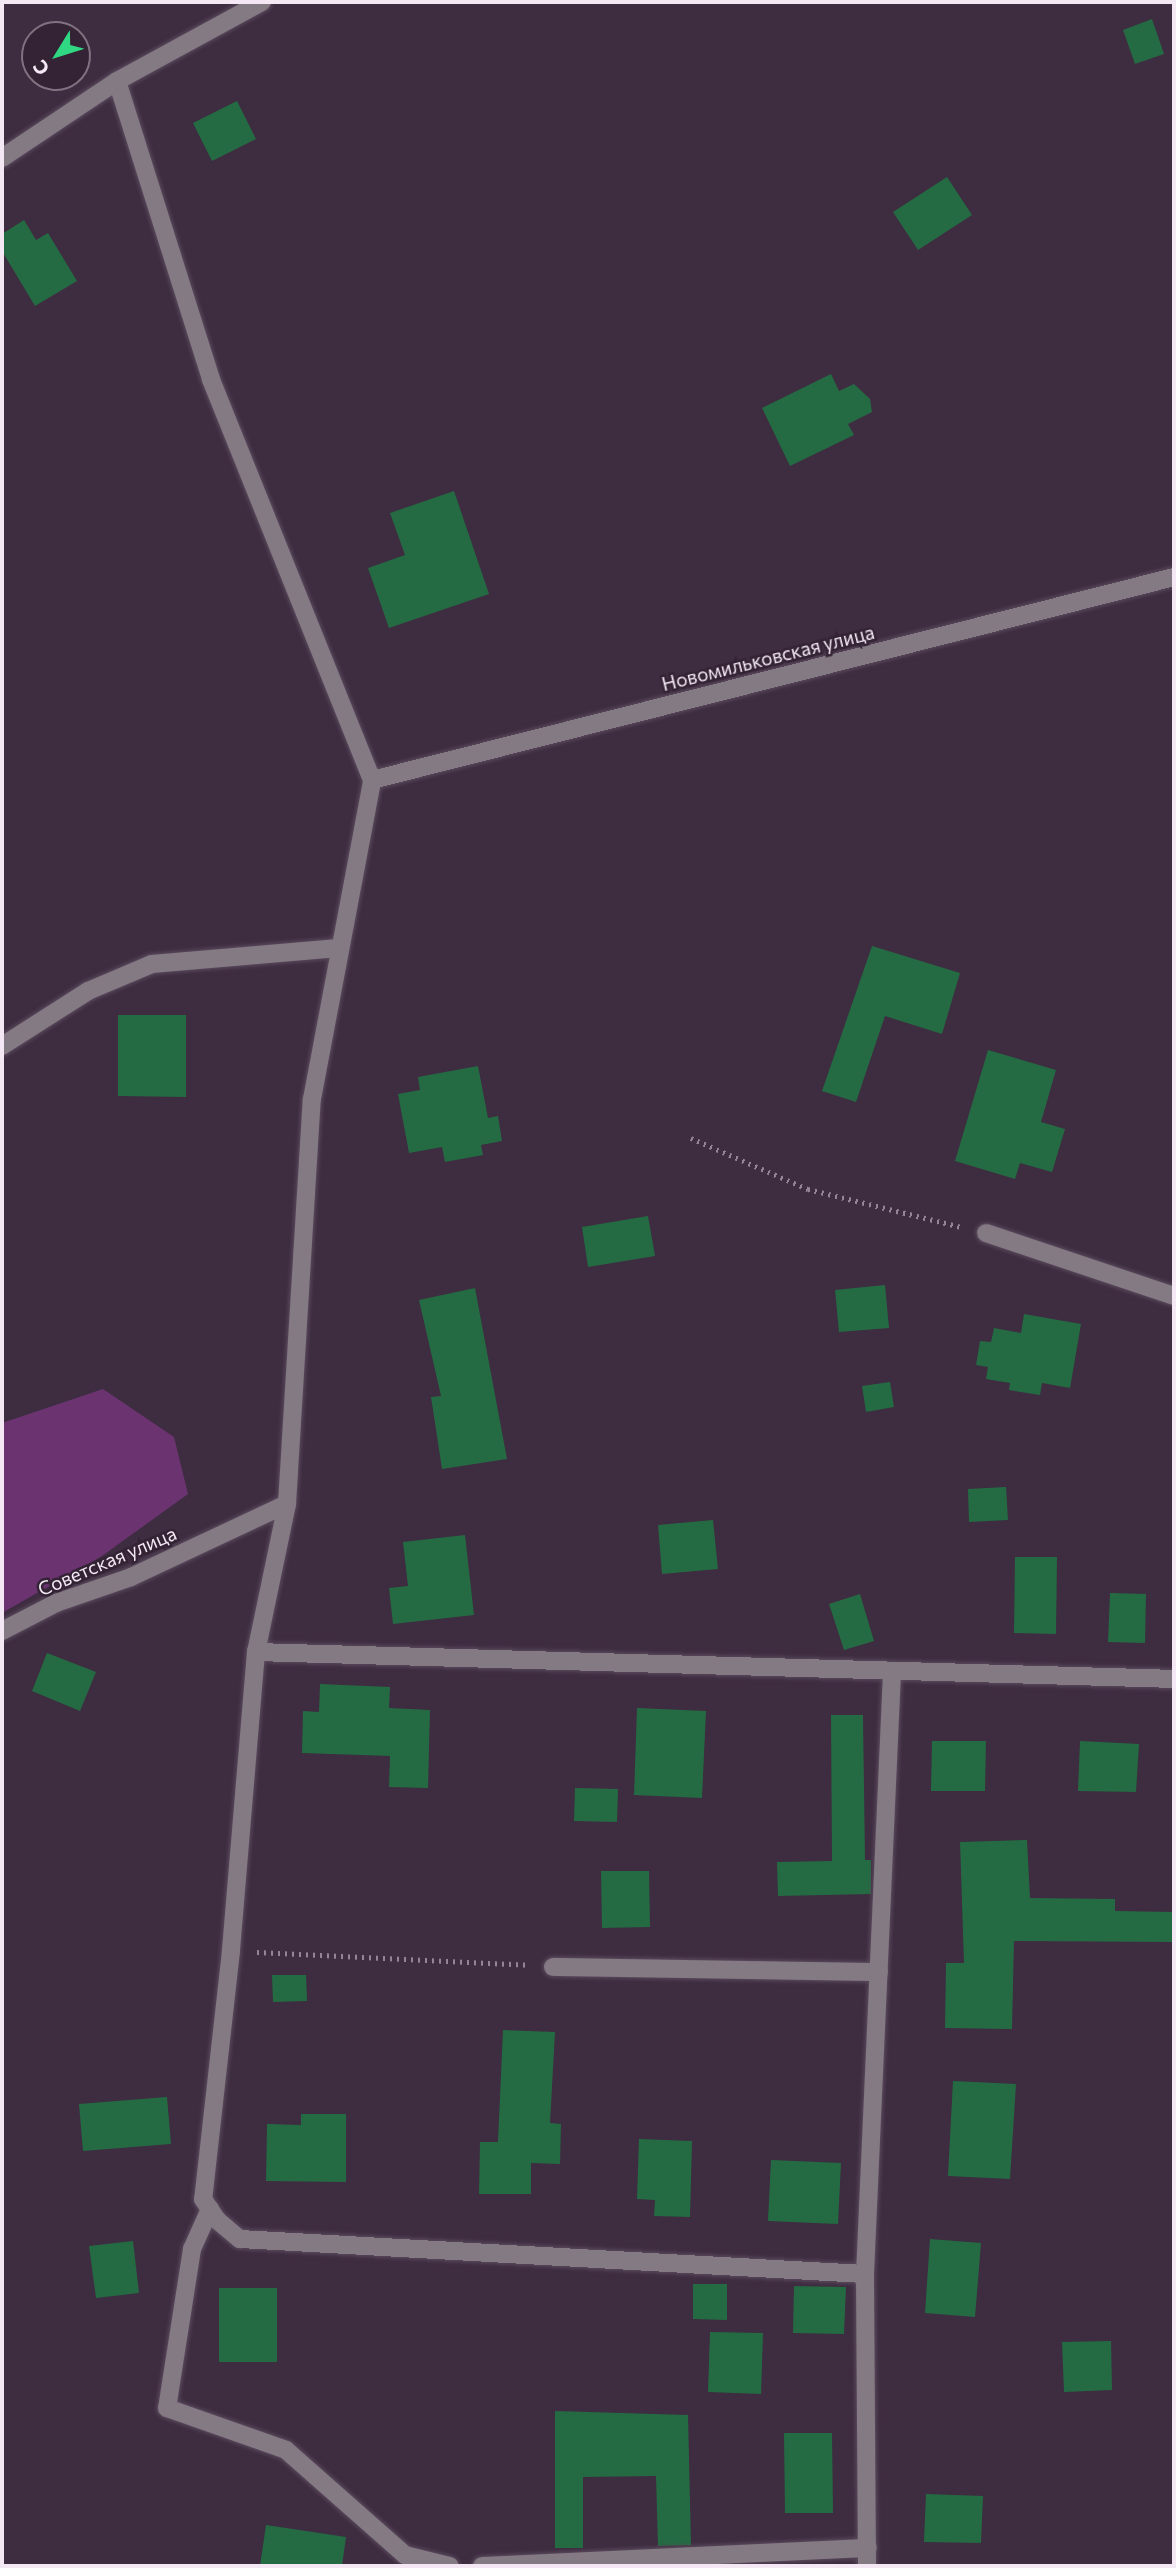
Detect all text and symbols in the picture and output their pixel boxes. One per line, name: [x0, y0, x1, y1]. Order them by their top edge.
north arrow: [21, 21, 91, 91]
text: С: [28, 56, 54, 80]
street label: Новомильковская улица: [659, 621, 877, 695]
street label: Советская улица: [34, 1522, 180, 1600]

